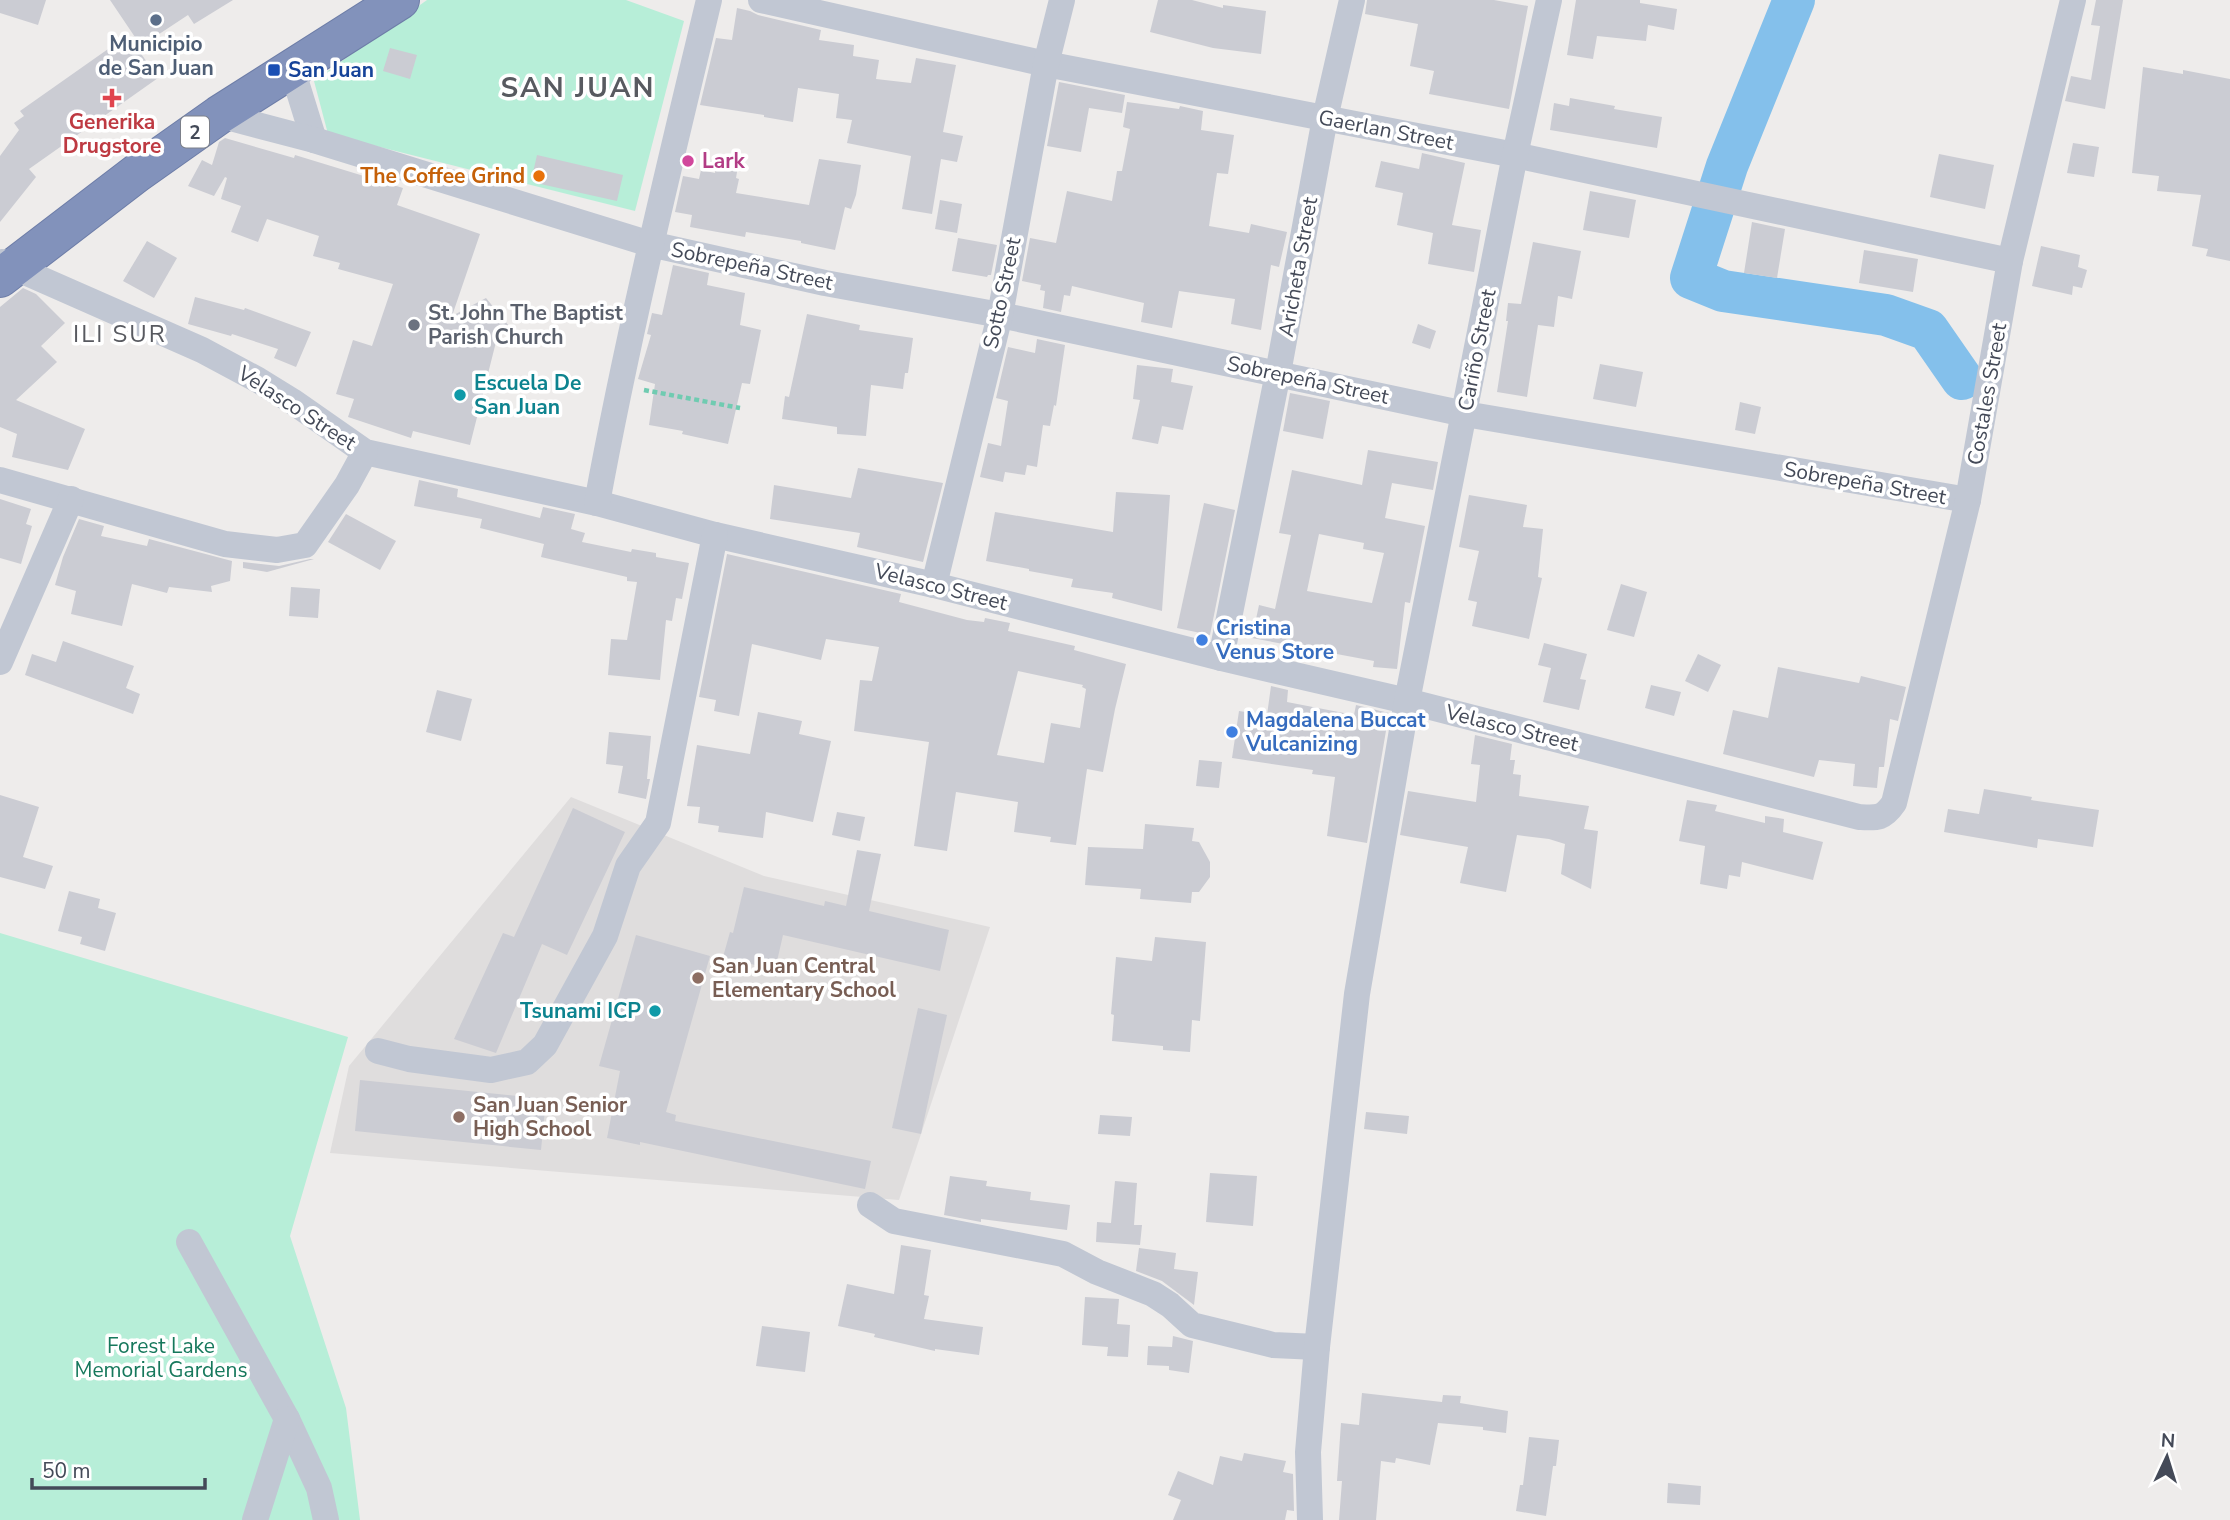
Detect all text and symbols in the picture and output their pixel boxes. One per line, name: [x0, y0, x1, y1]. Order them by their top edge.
marker: Municipio de San Juan: [148, 12, 164, 28]
place label: Municipio de San Juan: [98, 30, 214, 82]
place label: San Juan: [288, 56, 374, 84]
marker: San Juan: [266, 62, 282, 78]
district label: SAN JUAN: [500, 69, 656, 107]
marker: Generika Drugstore: [104, 90, 120, 106]
street label: Gaerlan Street: [1316, 103, 1457, 157]
place label: Generika Drugstore: [63, 108, 161, 160]
road number: 2: [181, 116, 209, 148]
place label: Lark: [702, 147, 746, 175]
marker: Lark: [680, 153, 696, 169]
place label: The Coffee Grind: [360, 162, 525, 190]
marker: The Coffee Grind: [531, 168, 547, 184]
street label: Aricheta Street: [1272, 194, 1324, 339]
street label: Sotto Street: [977, 234, 1028, 351]
street label: Sobrepeña Street: [669, 235, 836, 297]
street label: Cariño Street: [1451, 286, 1503, 413]
place label: St. John The Baptist Parish Church: [428, 299, 624, 351]
marker: St. John The Baptist Parish Church: [406, 317, 422, 333]
district label: ILI SUR: [73, 318, 167, 350]
street label: Costales Street: [1961, 320, 2013, 467]
street label: Sobrepeña Street: [1225, 349, 1392, 411]
street label: Velasco Street: [232, 359, 362, 457]
place label: Escuela De San Juan: [474, 369, 581, 421]
marker: Escuela De San Juan: [452, 387, 468, 403]
street label: Sobrepeña Street: [1782, 455, 1949, 511]
street label: Velasco Street: [871, 557, 1011, 617]
place label: Cristina Venus Store: [1215, 614, 1334, 666]
marker: Cristina Venus Store: [1194, 632, 1210, 648]
street label: Velasco Street: [1442, 698, 1582, 758]
place label: Magdalena Buccat Vulcanizing: [1245, 706, 1427, 758]
marker: Magdalena Buccat Vulcanizing: [1224, 724, 1240, 740]
place label: San Juan Central Elementary School: [712, 952, 896, 1004]
marker: San Juan Central Elementary School: [690, 970, 706, 986]
place label: Tsunami ICP: [520, 997, 641, 1025]
marker: Tsunami ICP: [647, 1003, 663, 1019]
place label: San Juan Senior High School: [473, 1091, 628, 1143]
marker: San Juan Senior High School: [451, 1109, 467, 1125]
park label: Forest Lake Memorial Gardens: [74, 1332, 248, 1384]
north arrow: [2132, 1422, 2202, 1492]
text: N: [2160, 1428, 2176, 1455]
scale bar: [32, 1446, 205, 1490]
text: 50 m: [42, 1457, 91, 1485]

